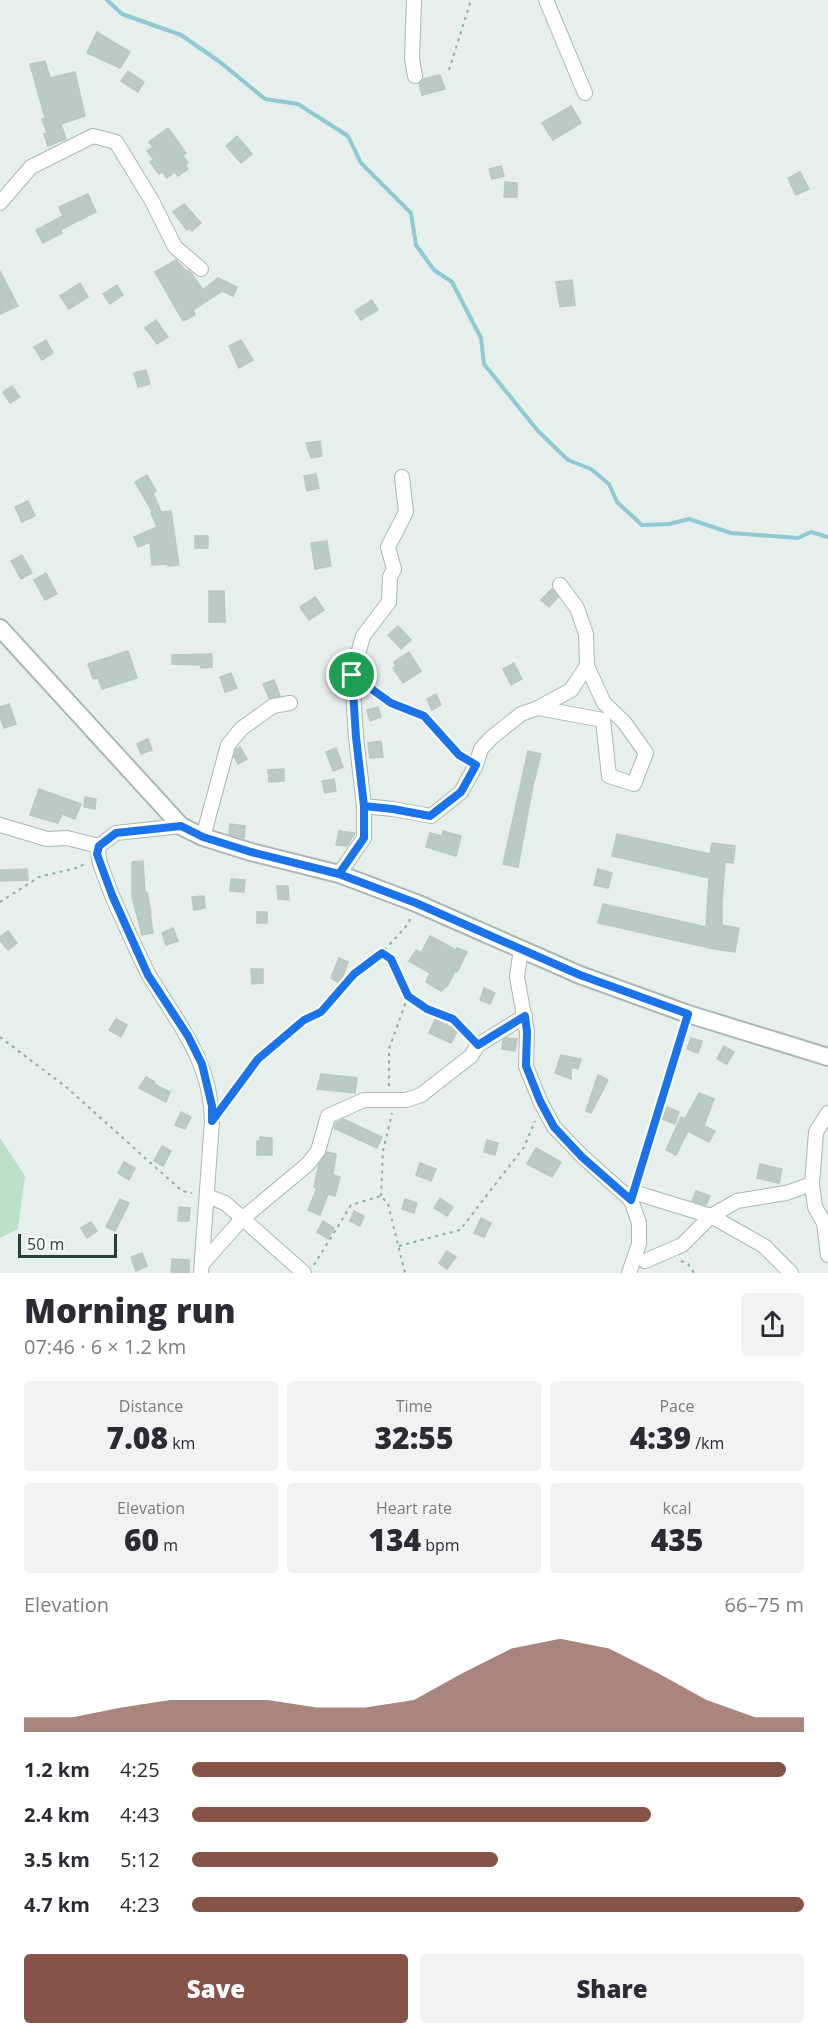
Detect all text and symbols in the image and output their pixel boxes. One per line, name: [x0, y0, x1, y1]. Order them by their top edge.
pin: [326, 649, 377, 700]
icon: arrive: [335, 658, 368, 691]
scale bar: [18, 1231, 117, 1258]
text: 50 m: [27, 1233, 64, 1255]
text: Morning run: [24, 1288, 236, 1333]
button: share: [741, 1293, 804, 1356]
text: 07:46 · 6 × 1.2 km: [24, 1333, 186, 1360]
text: Distance: [119, 1395, 183, 1417]
text: Time: [396, 1395, 432, 1417]
text: Pace: [659, 1395, 695, 1417]
text: 7.08: [107, 1417, 168, 1458]
text: 32:55: [375, 1417, 453, 1458]
text: 4:39: [630, 1417, 691, 1458]
text: km: [168, 1432, 195, 1454]
text: /km: [691, 1432, 724, 1454]
text: Elevation: [117, 1497, 185, 1519]
text: Heart rate: [376, 1497, 452, 1519]
text: kcal: [663, 1497, 692, 1519]
text: 60: [124, 1519, 159, 1560]
text: 134: [368, 1519, 421, 1560]
text: 435: [651, 1519, 703, 1560]
text: m: [159, 1534, 178, 1556]
text: bpm: [421, 1534, 460, 1556]
text: Elevation: [24, 1591, 109, 1618]
text: 66–75 m: [725, 1591, 804, 1618]
text: 1.2 km: [24, 1756, 90, 1783]
text: 4:25: [120, 1756, 160, 1783]
text: 2.4 km: [24, 1801, 90, 1828]
text: 4:43: [120, 1801, 160, 1828]
text: 3.5 km: [24, 1846, 90, 1873]
text: 5:12: [120, 1846, 160, 1873]
text: 4.7 km: [24, 1891, 90, 1918]
text: 4:23: [120, 1891, 160, 1918]
button: Save: [24, 1954, 408, 2023]
button: Share: [420, 1954, 804, 2023]

